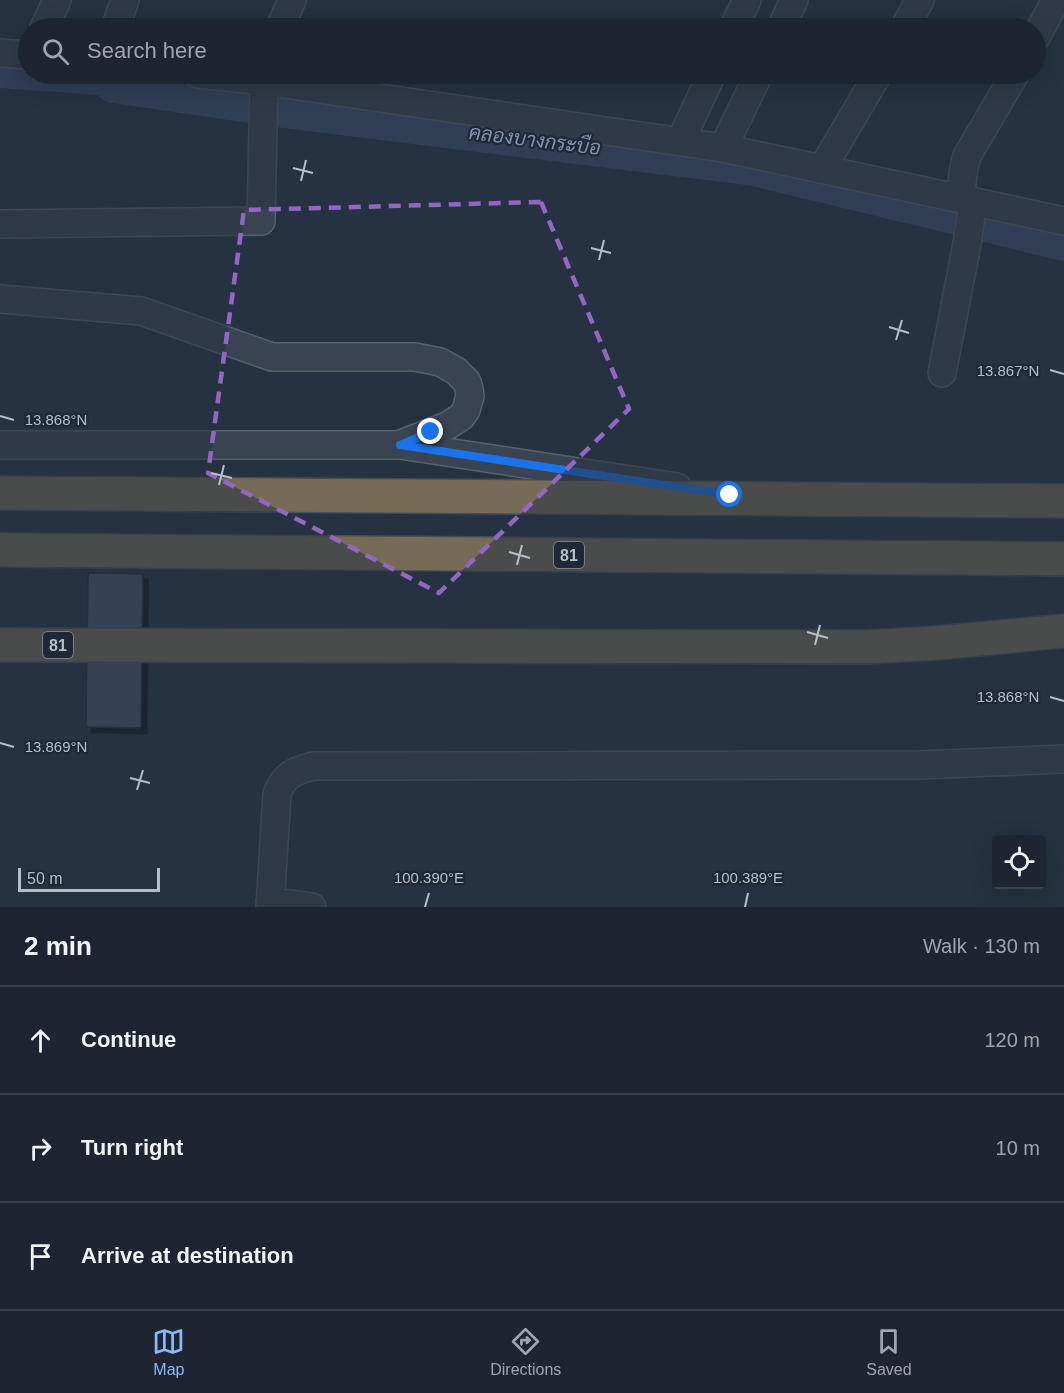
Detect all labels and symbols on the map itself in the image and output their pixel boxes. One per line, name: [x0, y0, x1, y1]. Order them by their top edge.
water label: คลองบางกระบือ: [468, 119, 602, 159]
text: 13.867°N: [977, 362, 1039, 379]
text: 13.868°N: [25, 411, 87, 428]
route end: [417, 418, 443, 444]
route start: [716, 481, 742, 507]
road number: 81: [554, 542, 584, 568]
road number: 81: [43, 632, 73, 658]
text: 13.868°N: [977, 688, 1039, 705]
text: 13.869°N: [25, 738, 87, 755]
scale bar: [18, 865, 160, 892]
text: 100.390°E: [394, 869, 464, 886]
text: 100.389°E: [713, 869, 783, 886]

